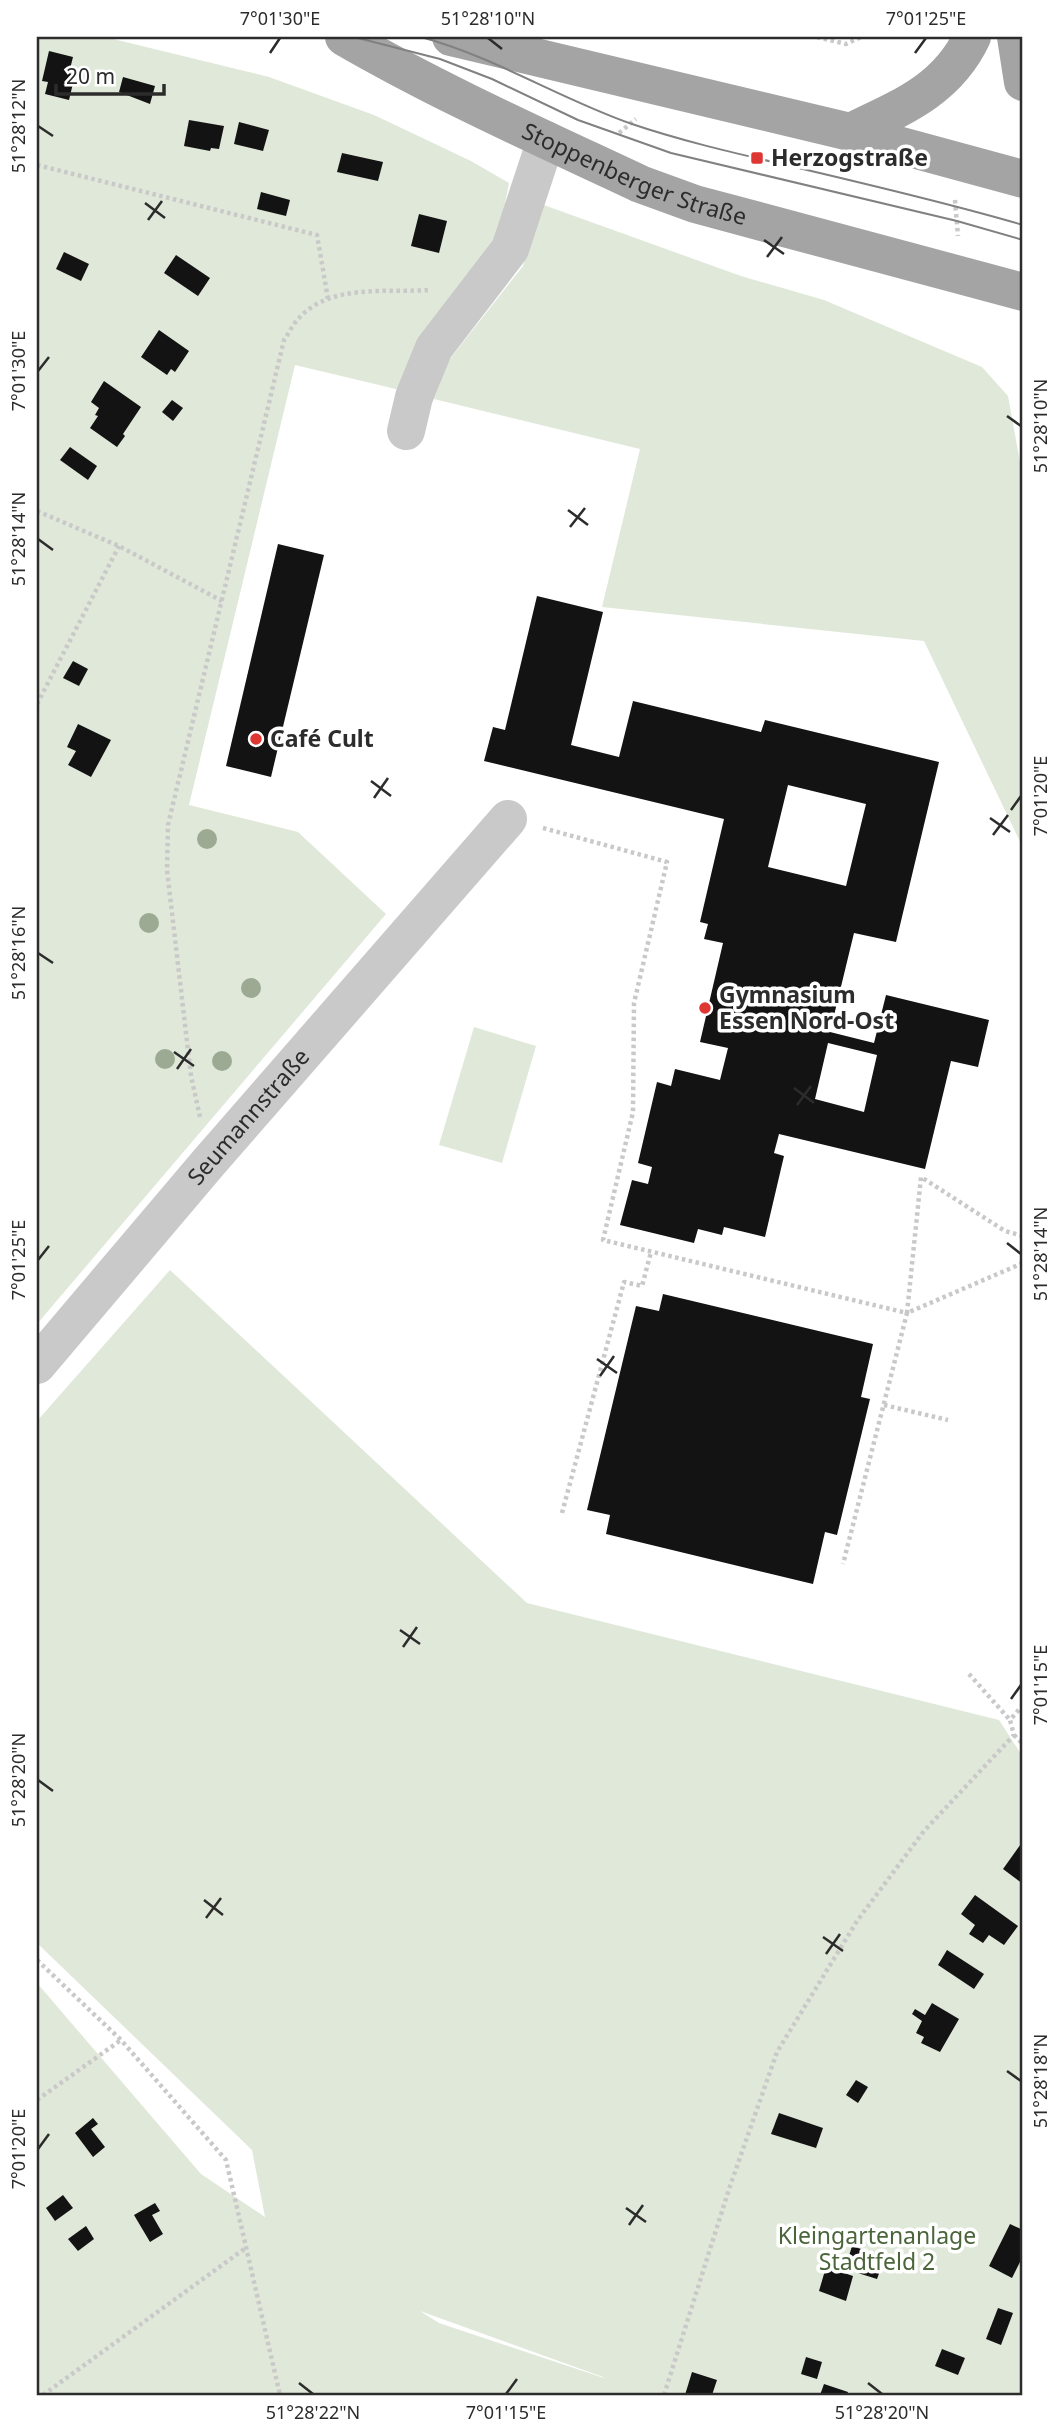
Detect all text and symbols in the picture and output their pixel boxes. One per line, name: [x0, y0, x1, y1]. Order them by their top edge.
text: 7°01'30"E: [240, 6, 320, 30]
text: 51°28'10"N: [441, 6, 535, 30]
text: 7°01'25"E: [886, 6, 966, 30]
scale bar: [56, 52, 164, 96]
text: 20 m: [66, 62, 115, 90]
text: 51°28'12"N: [6, 79, 30, 173]
street label: Stoppenberger Straße: [517, 114, 750, 232]
place label: Herzogstraße: [771, 141, 928, 173]
marker: Herzogstraße: [749, 150, 765, 166]
text: 7°01'30"E: [6, 331, 30, 411]
text: 51°28'10"N: [1028, 379, 1052, 473]
text: 51°28'14"N: [6, 492, 30, 586]
place label: Café Cult: [270, 722, 374, 754]
marker: Café Cult: [248, 731, 264, 747]
text: 7°01'20"E: [1028, 756, 1052, 836]
text: 51°28'16"N: [6, 906, 30, 1000]
place label: Gymnasium Essen Nord-Ost: [719, 978, 894, 1036]
marker: Gymnasium Essen Nord-Ost: [697, 1000, 713, 1016]
street label: Seumannstraße: [179, 1041, 316, 1191]
text: 51°28'14"N: [1028, 1207, 1052, 1301]
text: 7°01'25"E: [6, 1220, 30, 1300]
text: 7°01'15"E: [1028, 1645, 1052, 1725]
text: 51°28'20"N: [6, 1733, 30, 1827]
text: 51°28'18"N: [1028, 2034, 1052, 2128]
text: 7°01'20"E: [6, 2109, 30, 2189]
park label: Kleingartenanlage Stadtfeld 2: [778, 2219, 976, 2277]
text: 51°28'22"N: [266, 2400, 360, 2424]
text: 7°01'15"E: [466, 2400, 546, 2424]
text: 51°28'20"N: [835, 2400, 929, 2424]

